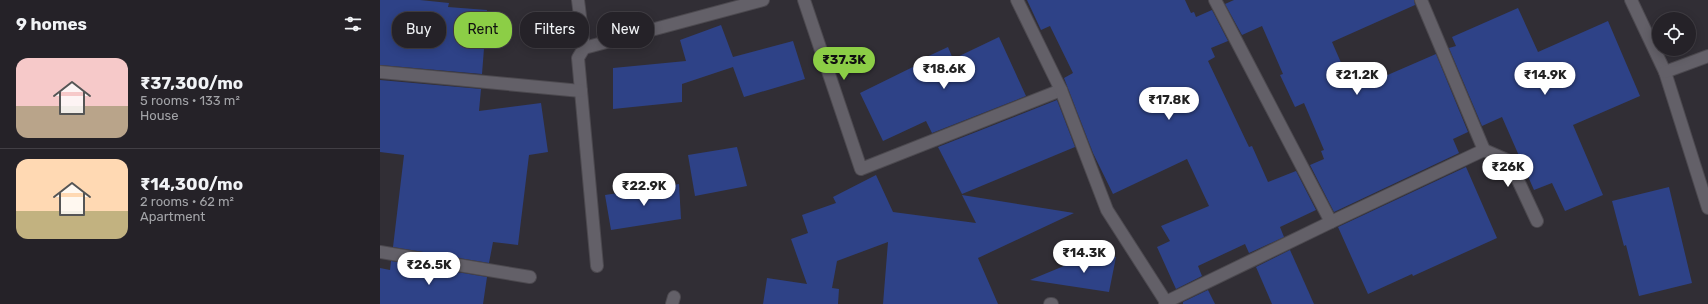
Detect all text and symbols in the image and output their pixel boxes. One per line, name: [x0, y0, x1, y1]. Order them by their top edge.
chip: Buy: [392, 12, 446, 48]
chip: Rent: [454, 12, 512, 48]
chip: Filters: [520, 12, 589, 48]
chip: New: [597, 12, 654, 48]
map controls: [1652, 12, 1696, 56]
button: locate: [1652, 12, 1696, 56]
icon: filters: [342, 13, 364, 35]
text: 9 homes: [16, 14, 87, 34]
pin: ₹37.3K: [811, 47, 877, 81]
text: ₹37.3K: [822, 52, 866, 67]
pin: ₹18.6K: [911, 56, 977, 90]
text: ₹18.6K: [922, 61, 966, 76]
pin: ₹21.2K: [1324, 62, 1390, 96]
pin: ₹14.9K: [1512, 62, 1578, 96]
text: ₹21.2K: [1335, 67, 1379, 82]
text: ₹14.9K: [1523, 67, 1567, 82]
text: ₹37,300/mo: [140, 73, 243, 93]
icon: home: [48, 74, 96, 122]
pin: ₹17.8K: [1136, 87, 1202, 121]
text: ₹17.8K: [1148, 92, 1190, 107]
text: 5 rooms · 133 m²: [140, 93, 240, 108]
text: House: [140, 108, 178, 123]
pin: ₹26K: [1484, 154, 1532, 188]
text: ₹26K: [1491, 159, 1525, 174]
pin: ₹22.9K: [611, 173, 677, 207]
text: ₹14,300/mo: [140, 174, 243, 194]
icon: home: [48, 175, 96, 223]
text: ₹22.9K: [622, 178, 666, 193]
text: 2 rooms · 62 m²: [140, 194, 234, 209]
text: Apartment: [140, 209, 205, 224]
pin: ₹14.3K: [1051, 240, 1117, 274]
text: ₹14.3K: [1062, 245, 1106, 260]
pin: ₹26.5K: [396, 252, 462, 286]
text: ₹26.5K: [406, 257, 452, 272]

